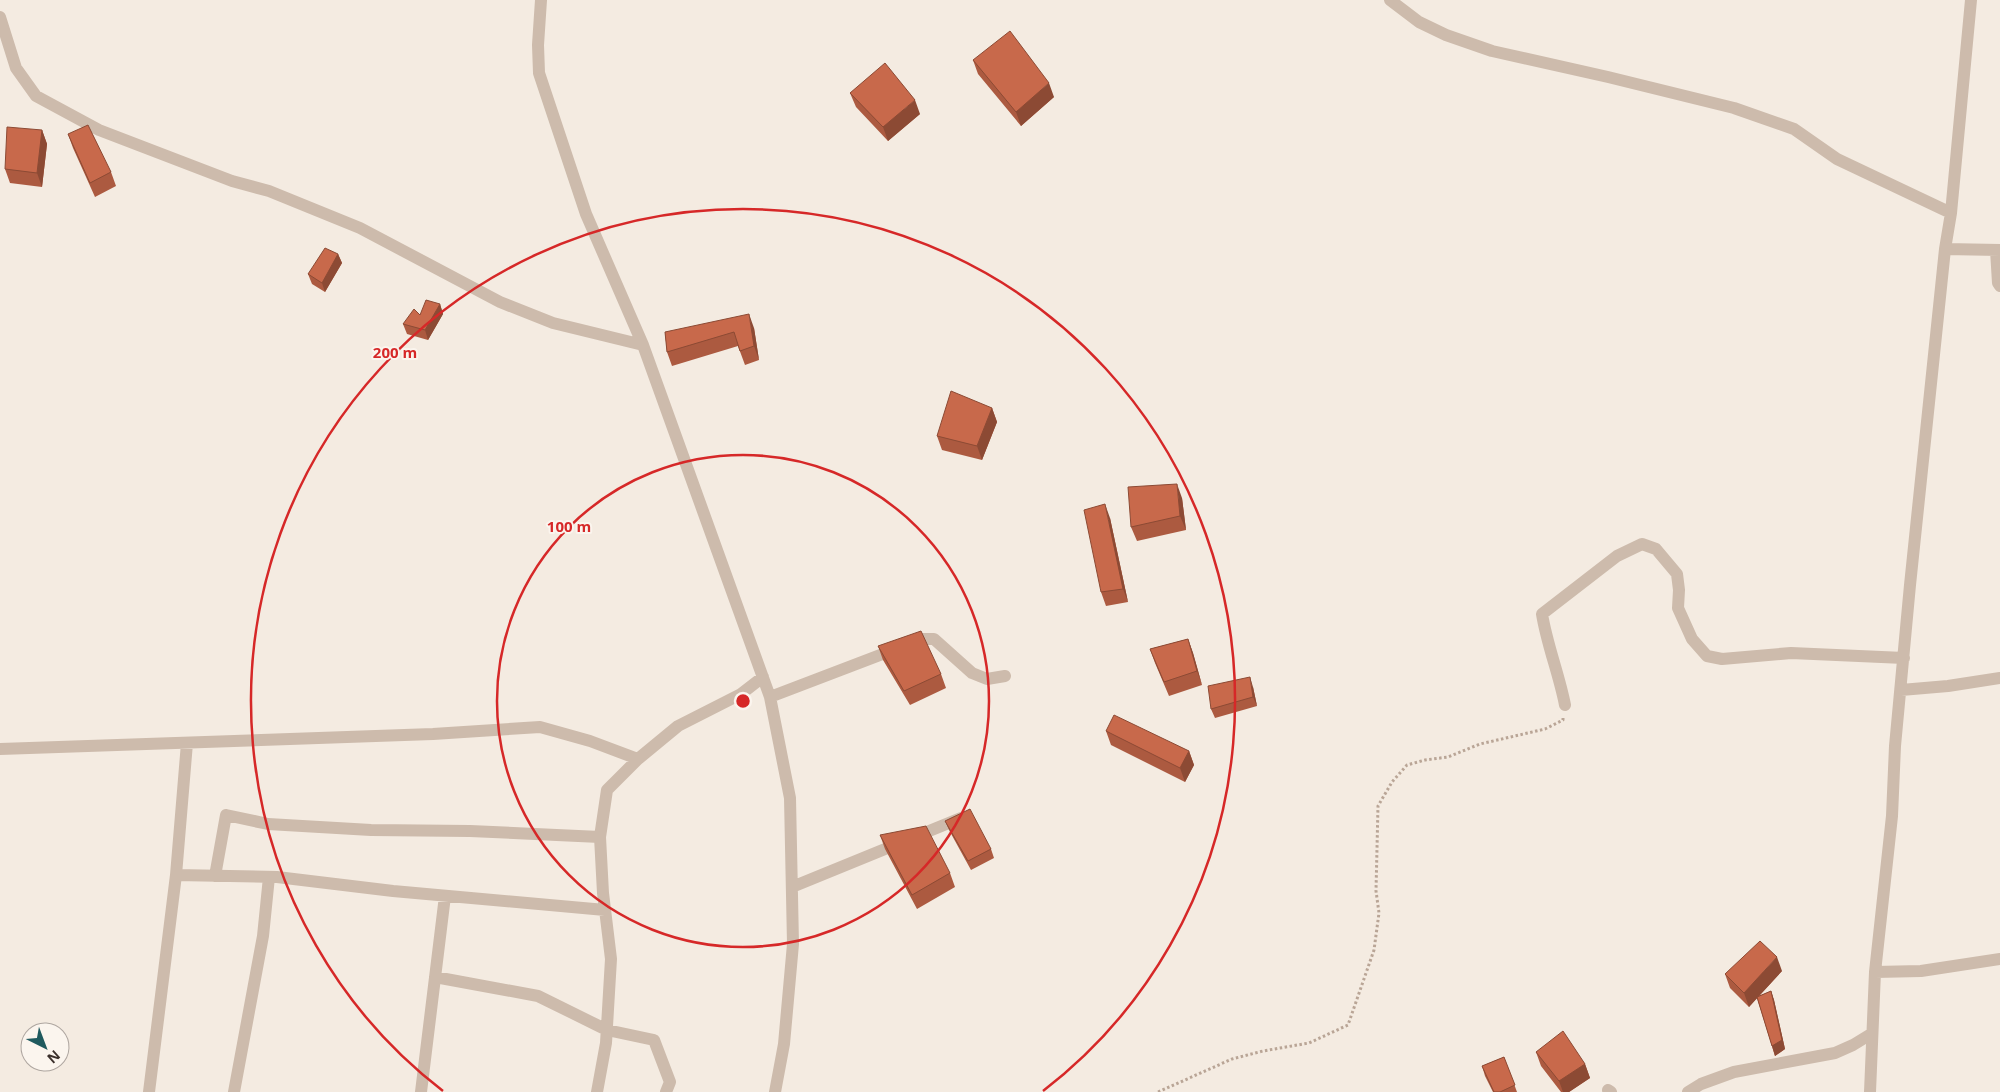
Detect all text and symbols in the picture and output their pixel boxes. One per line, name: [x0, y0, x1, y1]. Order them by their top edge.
text: 200 m: [373, 342, 417, 362]
text: 100 m: [547, 516, 591, 536]
centre of rings: [734, 692, 752, 710]
north arrow: [20, 1022, 70, 1072]
text: N: [43, 1046, 65, 1068]

